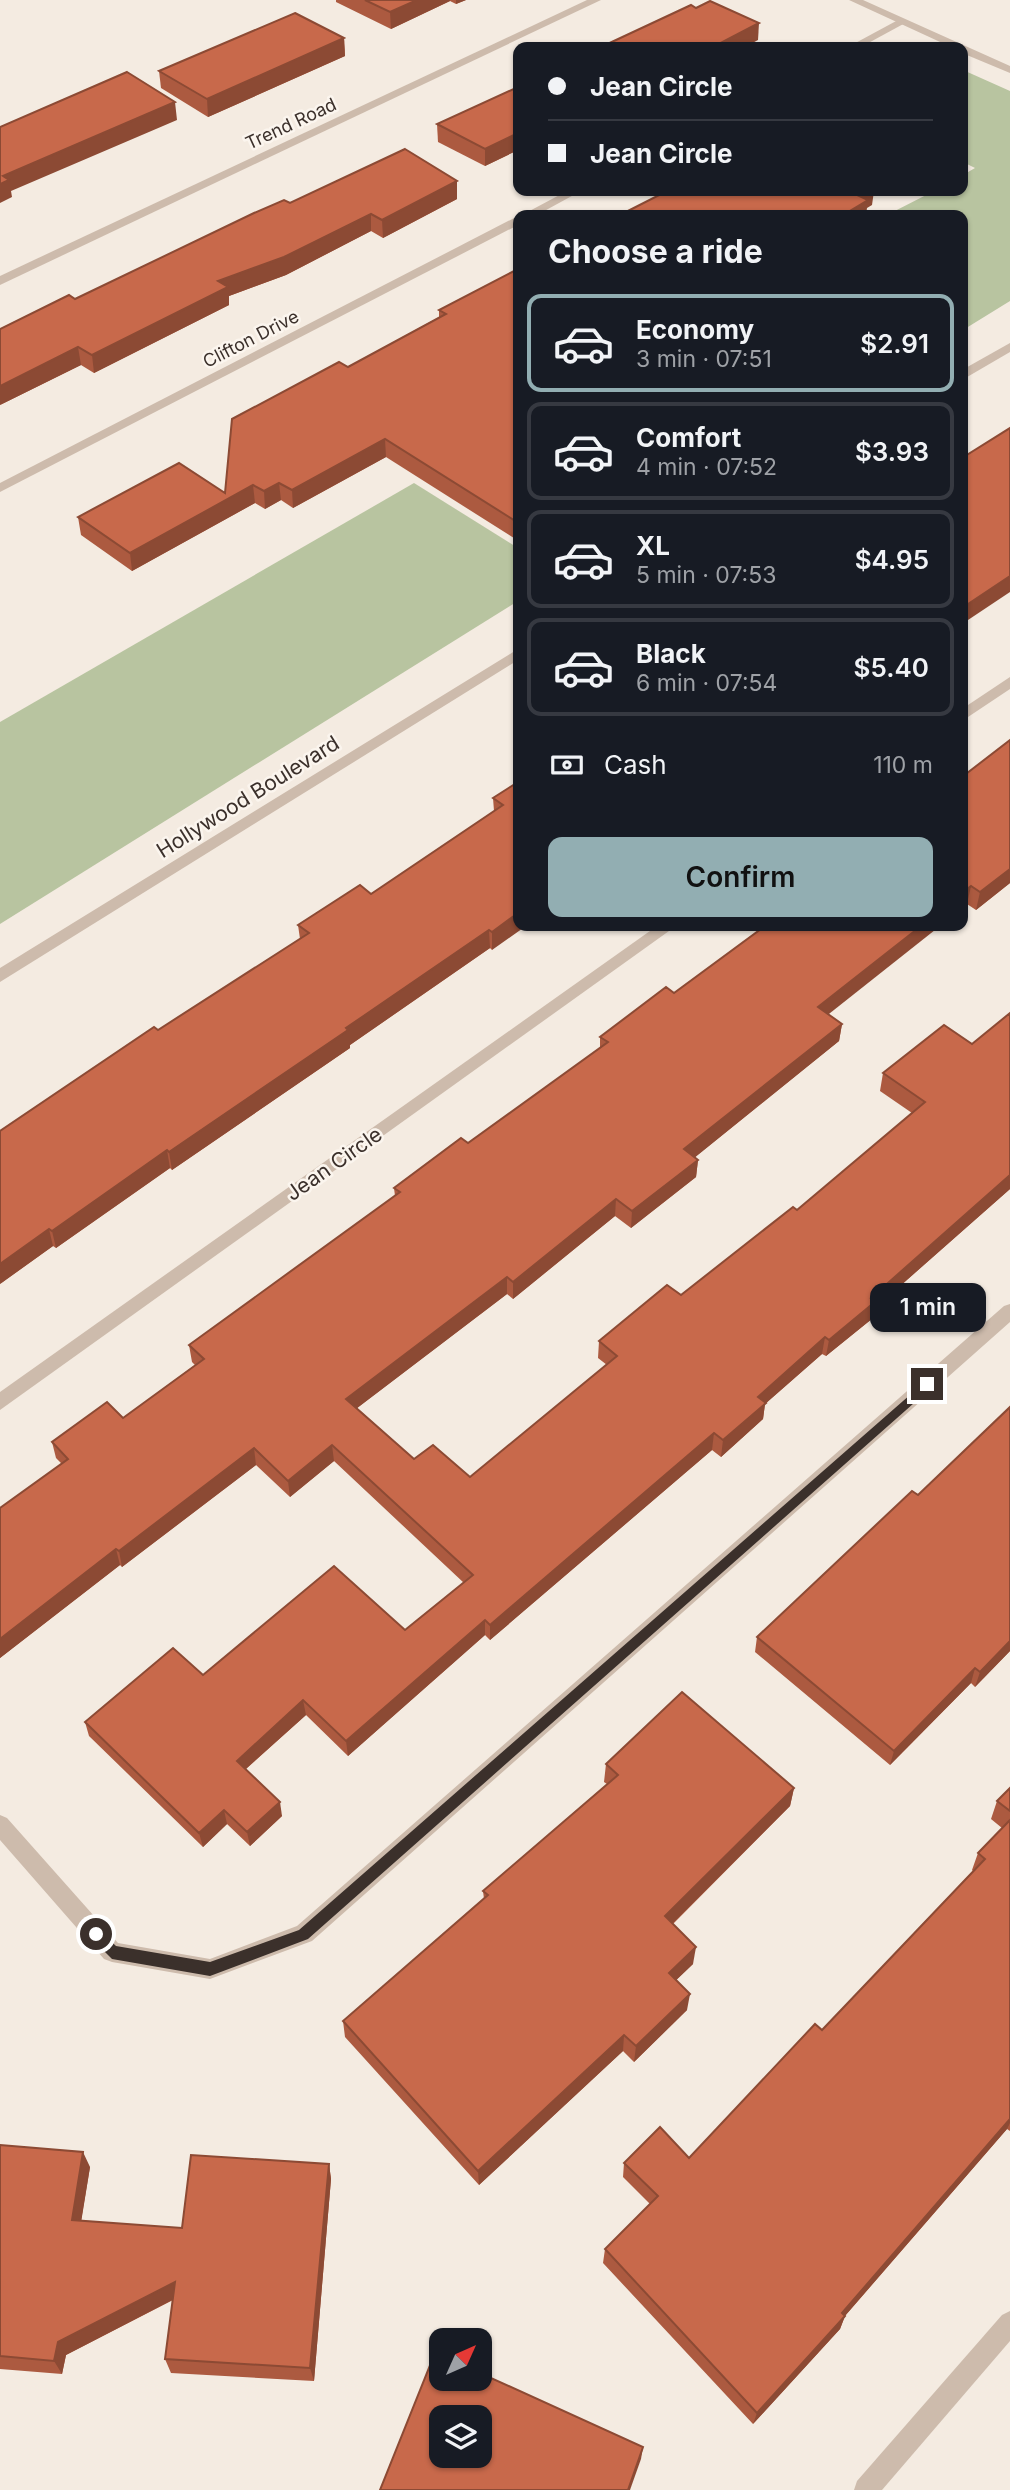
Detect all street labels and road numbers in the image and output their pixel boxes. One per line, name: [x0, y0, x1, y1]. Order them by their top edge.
street label: Trend Road: [242, 93, 340, 154]
street label: Clifton Drive: [199, 305, 302, 372]
street label: Hollywood Boulevard: [152, 730, 344, 863]
street label: Jean Circle: [281, 1121, 387, 1206]

